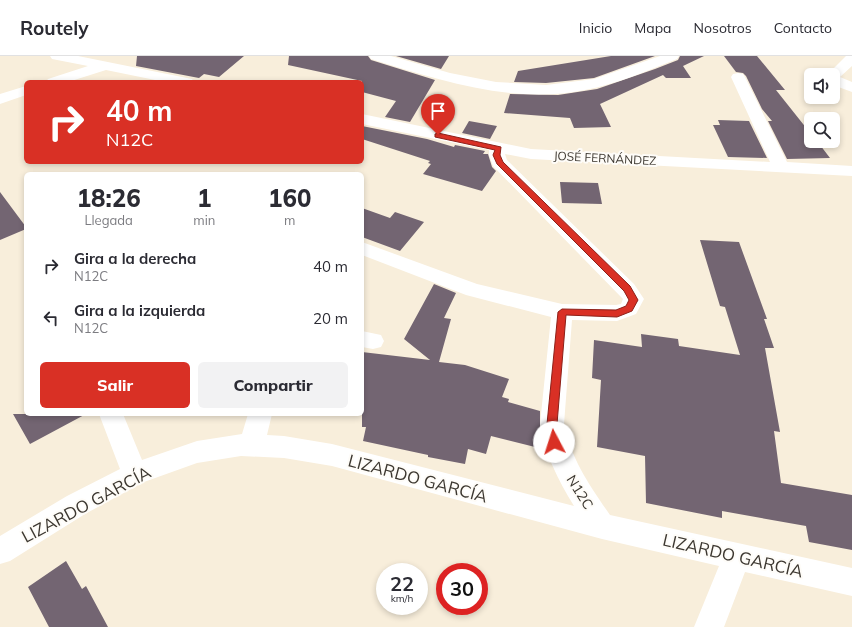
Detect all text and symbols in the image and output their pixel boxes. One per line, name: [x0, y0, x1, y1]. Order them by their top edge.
text: Routely: [20, 16, 88, 40]
text: Inicio: [579, 19, 612, 37]
text: Mapa: [634, 19, 672, 37]
text: Nosotros: [694, 19, 752, 37]
text: Contacto: [774, 19, 832, 37]
map controls: [804, 68, 840, 148]
button: sound: [804, 68, 840, 104]
text: 40 m: [106, 93, 172, 128]
pin: [421, 94, 455, 135]
icon: right: [40, 96, 92, 148]
icon: arrive: [427, 100, 449, 122]
button: search: [804, 112, 840, 148]
text: N12C: [106, 128, 153, 151]
street label: JOSÉ FERNÁNDEZ: [553, 148, 657, 168]
text: 18:26: [77, 183, 141, 213]
text: 1: [197, 183, 212, 213]
text: 160: [268, 183, 311, 213]
text: Llegada: [84, 212, 133, 228]
text: min: [193, 212, 215, 228]
text: m: [284, 212, 295, 228]
text: Gira a la derecha: [74, 249, 196, 268]
icon: right: [40, 255, 62, 277]
text: 40 m: [313, 257, 348, 276]
text: N12C: [74, 268, 108, 284]
text: Gira a la izquierda: [74, 301, 205, 320]
icon: left: [40, 307, 62, 329]
text: 20 m: [313, 309, 348, 328]
text: N12C: [74, 320, 108, 336]
button: Salir: [40, 362, 190, 408]
button: Compartir: [198, 362, 348, 408]
position arrow: [533, 421, 575, 463]
street label: LIZARDO GARCÍA: [346, 449, 490, 507]
street label: LIZARDO GARCÍA: [18, 461, 155, 547]
street label: N12C: [563, 472, 597, 512]
street label: LIZARDO GARCÍA: [661, 529, 806, 581]
speed limit sign: 30: [436, 563, 488, 615]
text: 22: [390, 571, 414, 596]
text: km/h: [391, 592, 413, 605]

